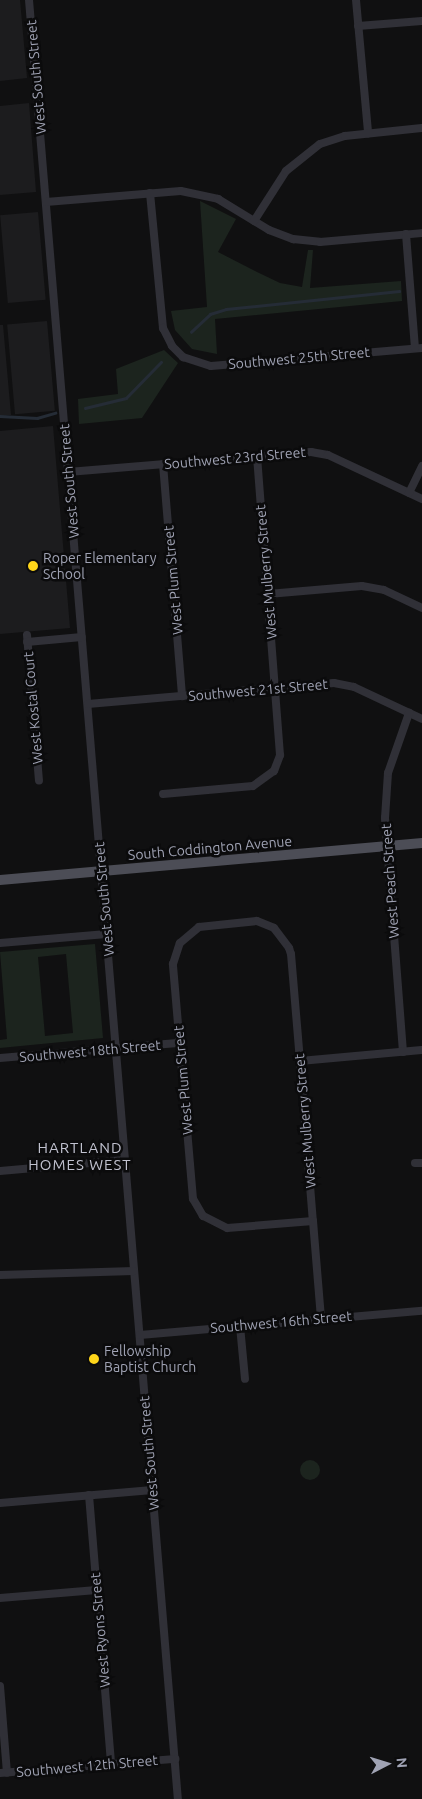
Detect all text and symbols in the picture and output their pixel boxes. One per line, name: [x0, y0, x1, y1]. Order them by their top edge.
street label: West South Street: [23, 19, 49, 135]
street label: Southwest 25th Street: [228, 343, 370, 373]
street label: West South Street: [56, 423, 82, 539]
street label: Southwest 23rd Street: [164, 443, 306, 473]
street label: West Mulberry Street: [252, 504, 280, 640]
street label: West Plum Street: [160, 525, 186, 635]
place label: Roper Elementary School: [43, 550, 156, 582]
marker: Roper Elementary School: [27, 560, 39, 572]
street label: West Kostal Court: [20, 651, 46, 765]
street label: Southwest 21st Street: [188, 676, 328, 704]
street label: West Peach Street: [378, 823, 402, 939]
street label: South Coddington Avenue: [127, 832, 293, 864]
street label: West South Street: [91, 841, 117, 957]
street label: West Plum Street: [170, 1025, 196, 1135]
street label: Southwest 18th Street: [19, 1036, 161, 1066]
street label: West Mulberry Street: [291, 1053, 319, 1189]
district label: HARTLAND HOMES WEST: [27, 1138, 133, 1173]
street label: Southwest 16th Street: [210, 1307, 352, 1337]
place label: Fellowship Baptist Church: [104, 1343, 196, 1375]
marker: Fellowship Baptist Church: [88, 1353, 100, 1365]
street label: West South Street: [136, 1395, 162, 1511]
street label: West Ryons Street: [87, 1572, 113, 1688]
north arrow: [362, 1739, 412, 1789]
street label: Southwest 12th Street: [16, 1751, 158, 1781]
text: N: [394, 1757, 410, 1769]

